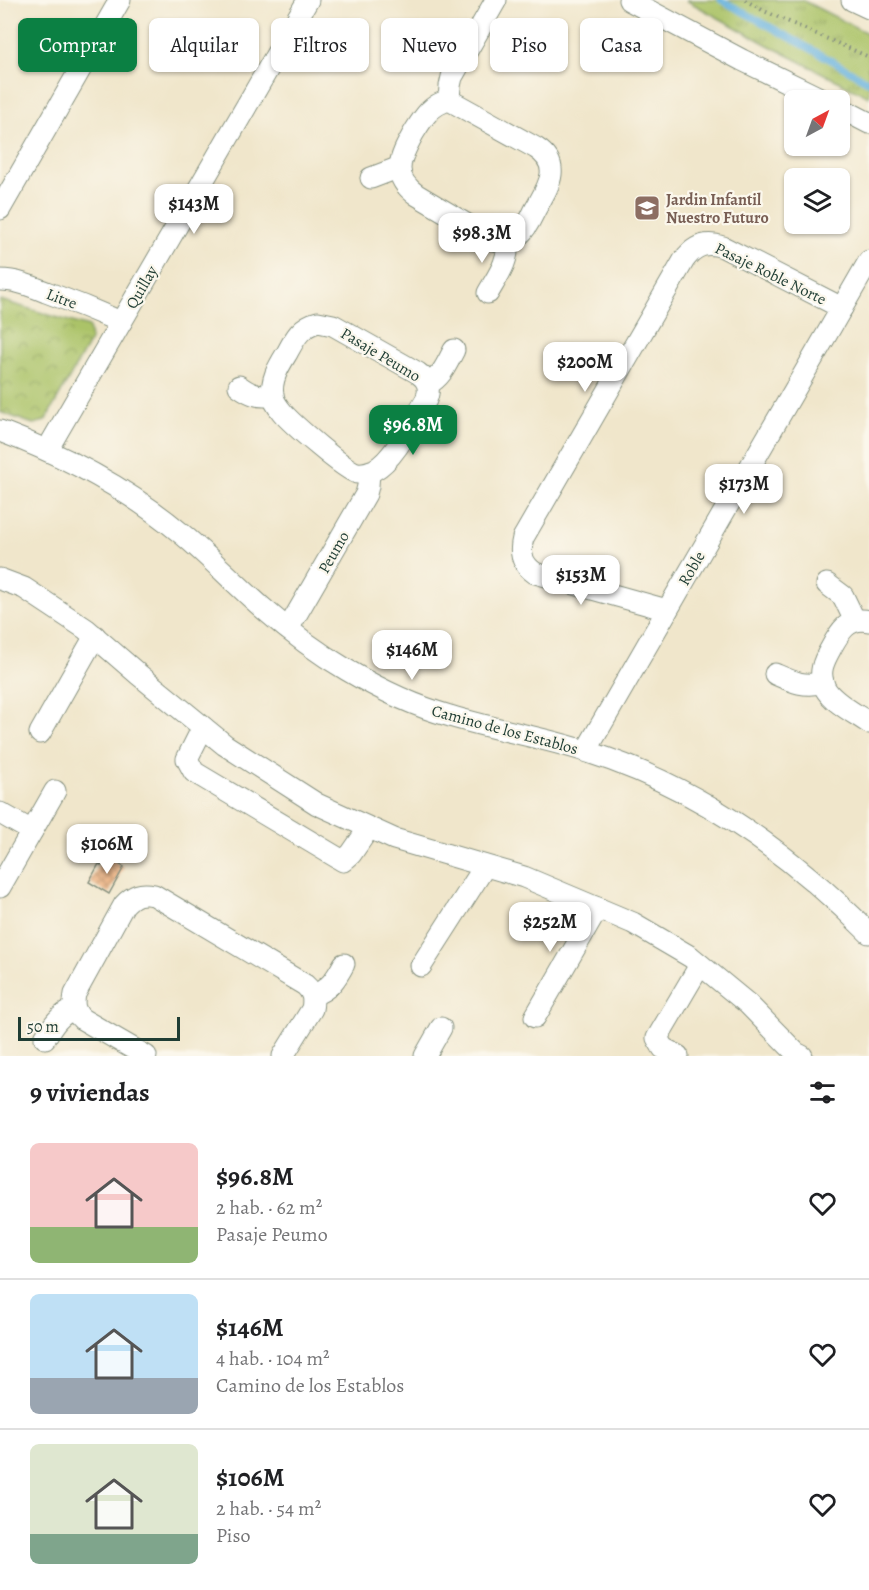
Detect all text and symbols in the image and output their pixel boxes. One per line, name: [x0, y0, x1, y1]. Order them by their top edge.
chip: Comprar: [18, 18, 137, 72]
chip: Alquilar: [149, 18, 259, 72]
chip: Filtros: [271, 18, 369, 72]
chip: Nuevo: [381, 18, 478, 72]
chip: Piso: [490, 18, 568, 72]
chip: Casa: [580, 18, 663, 72]
north arrow: [784, 90, 850, 156]
map controls: [784, 90, 850, 234]
button: layers: [784, 168, 850, 234]
pin: $143M: [152, 184, 236, 235]
place label: Jardin Infantil Nuestro Futuro: [666, 189, 769, 229]
text: $143M: [168, 190, 220, 217]
school or university icon: Jardin Infantil Nuestro Futuro: [632, 193, 662, 223]
pin: $98.3M: [433, 213, 531, 264]
text: $98.3M: [452, 219, 512, 246]
street label: Pasaje Roble Norte: [711, 237, 830, 310]
street label: Quillay: [121, 261, 163, 313]
street label: Litre: [43, 283, 80, 315]
street label: Pasaje Peumo: [337, 322, 424, 387]
pin: $200M: [543, 342, 627, 393]
text: $200M: [557, 348, 613, 375]
pin: $96.8M: [364, 405, 462, 456]
text: $96.8M: [383, 411, 443, 438]
pin: $173M: [702, 464, 786, 515]
text: $173M: [719, 470, 769, 497]
street label: Peumo: [313, 527, 355, 578]
street label: Roble: [673, 547, 711, 590]
pin: $153M: [539, 555, 623, 606]
text: $153M: [556, 561, 606, 588]
pin: $146M: [370, 630, 454, 681]
text: $146M: [386, 636, 438, 663]
street label: Camino de los Establos: [429, 700, 580, 760]
pin: $106M: [65, 824, 149, 875]
text: $106M: [81, 830, 133, 857]
pin: $252M: [508, 902, 592, 953]
text: $252M: [523, 908, 577, 935]
scale bar: [18, 1014, 180, 1042]
text: 50 m: [27, 1016, 59, 1038]
text: 9 viviendas: [30, 1075, 150, 1110]
icon: filters: [806, 1076, 839, 1109]
text: $96.8M: [216, 1159, 294, 1194]
icon: home: [78, 1167, 150, 1239]
icon: heart: [806, 1187, 839, 1220]
text: 2 hab. · 62 m²: [216, 1194, 322, 1221]
text: Pasaje Peumo: [216, 1221, 328, 1248]
text: $146M: [216, 1310, 284, 1345]
icon: home: [78, 1318, 150, 1390]
icon: heart: [806, 1338, 839, 1371]
text: 4 hab. · 104 m²: [216, 1345, 330, 1372]
text: Camino de los Establos: [216, 1372, 404, 1399]
text: $106M: [216, 1460, 285, 1495]
icon: home: [78, 1468, 150, 1540]
icon: heart: [806, 1488, 839, 1521]
text: 2 hab. · 54 m²: [216, 1495, 321, 1522]
text: Piso: [216, 1522, 250, 1549]

